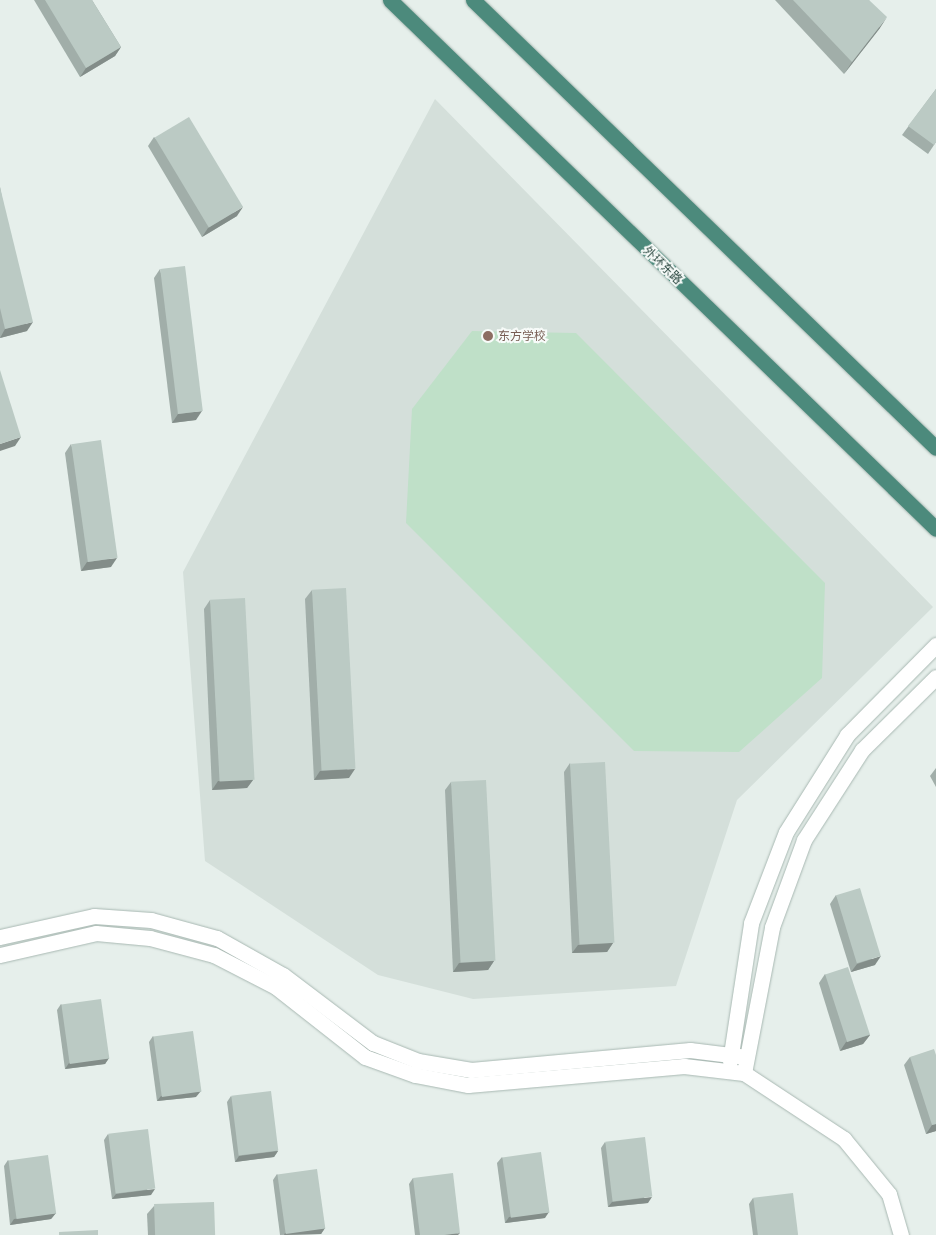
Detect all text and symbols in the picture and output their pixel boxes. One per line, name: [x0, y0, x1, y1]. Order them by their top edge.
street label: 外环东路: [641, 243, 685, 287]
place label: 东方学校: [498, 329, 546, 343]
marker: 东方学校: [482, 330, 494, 342]

